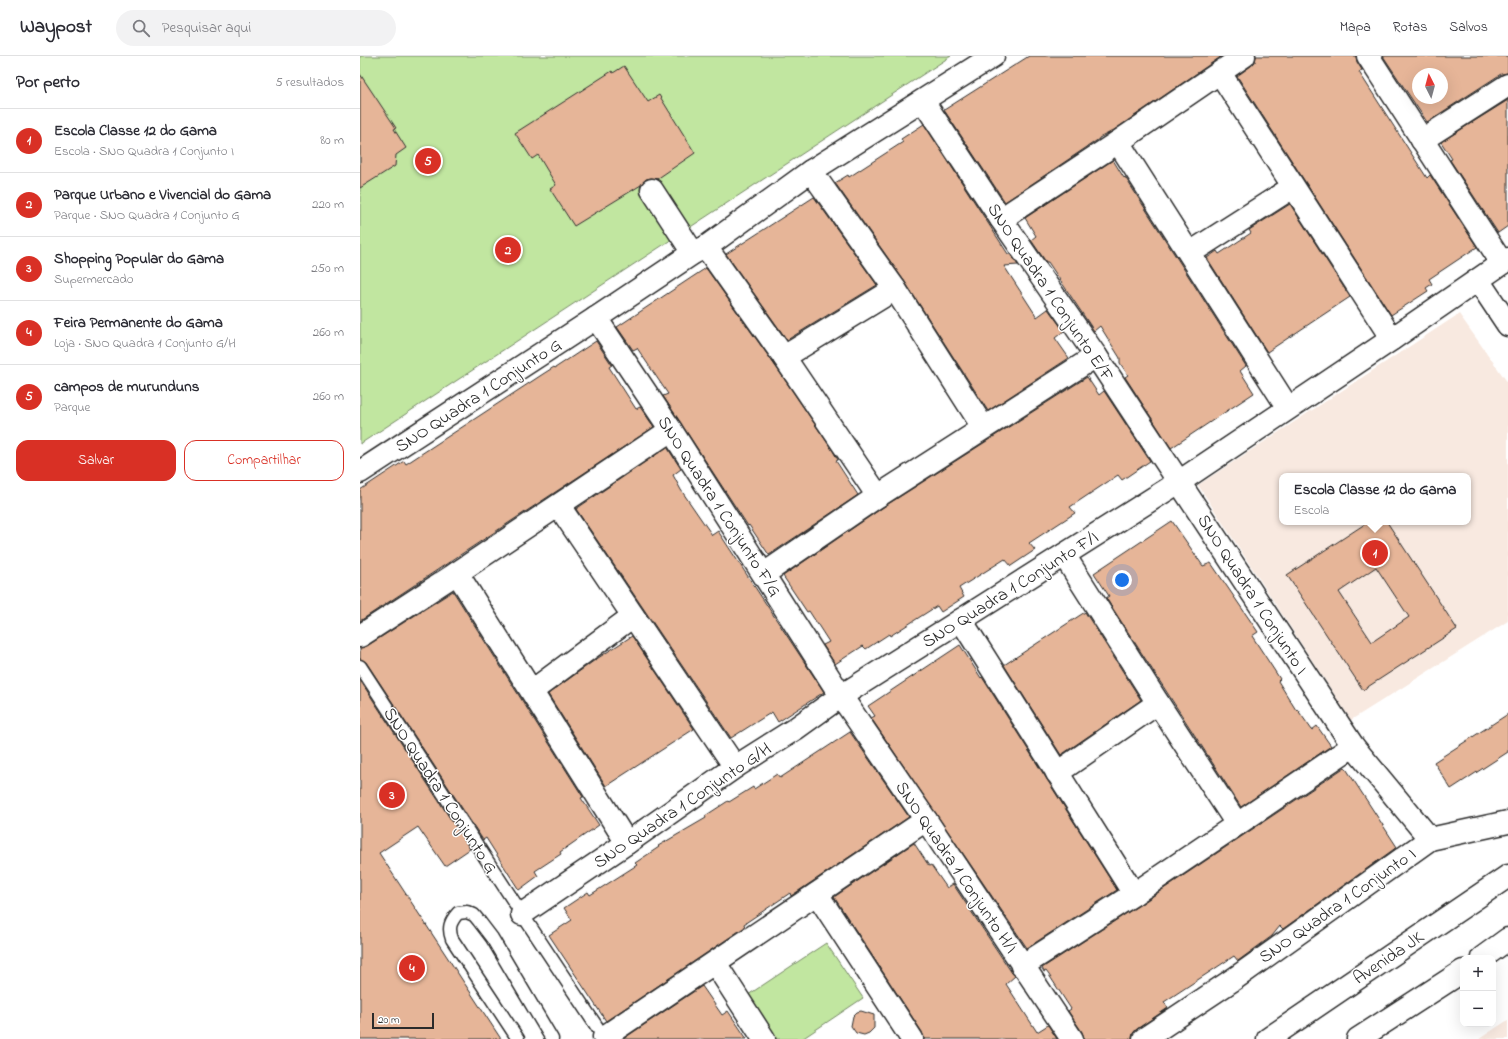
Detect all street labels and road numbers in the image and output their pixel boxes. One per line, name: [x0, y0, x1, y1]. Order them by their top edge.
street label: SNO Quadra 1 Conjunto E/F: [980, 199, 1119, 388]
street label: SNO Quadra 1 Conjunto G: [391, 333, 567, 460]
street label: SNO Quadra 1 Conjunto F/G: [650, 412, 787, 603]
street label: SNO Quadra 1 Conjunto I: [1190, 510, 1313, 680]
street label: SNO Quadra 1 Conjunto F/I: [918, 526, 1104, 656]
street label: SNO Quadra 1 Conjunto G: [376, 703, 503, 879]
street label: SNO Quadra 1 Conjunto G/H: [589, 737, 777, 876]
street label: SNO Quadra 1 Conjunto H/I: [888, 777, 1023, 959]
street label: SNO Quadra 1 Conjunto I: [1254, 842, 1422, 971]
street label: Avenida JK: [1348, 925, 1430, 992]

